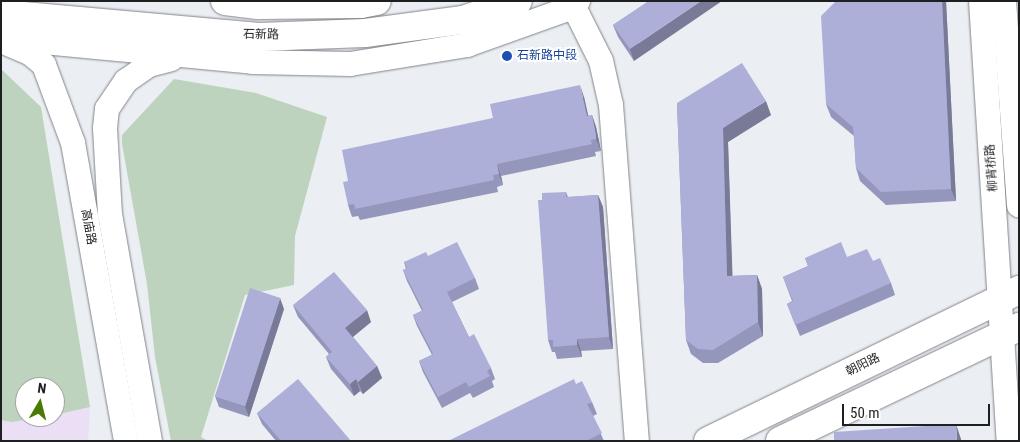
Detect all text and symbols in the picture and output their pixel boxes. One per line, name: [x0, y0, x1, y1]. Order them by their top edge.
street label: 石新路: [243, 27, 279, 43]
place label: 石新路中段: [517, 49, 577, 63]
marker: 石新路中段: [501, 50, 513, 62]
street label: 柳背桥路: [983, 144, 1001, 192]
street label: 高庙路: [78, 208, 98, 246]
street label: 朝阳路: [844, 351, 882, 379]
north arrow: [15, 377, 65, 427]
text: N: [37, 380, 47, 397]
scale bar: [845, 394, 992, 426]
text: 50 m: [850, 404, 880, 422]

